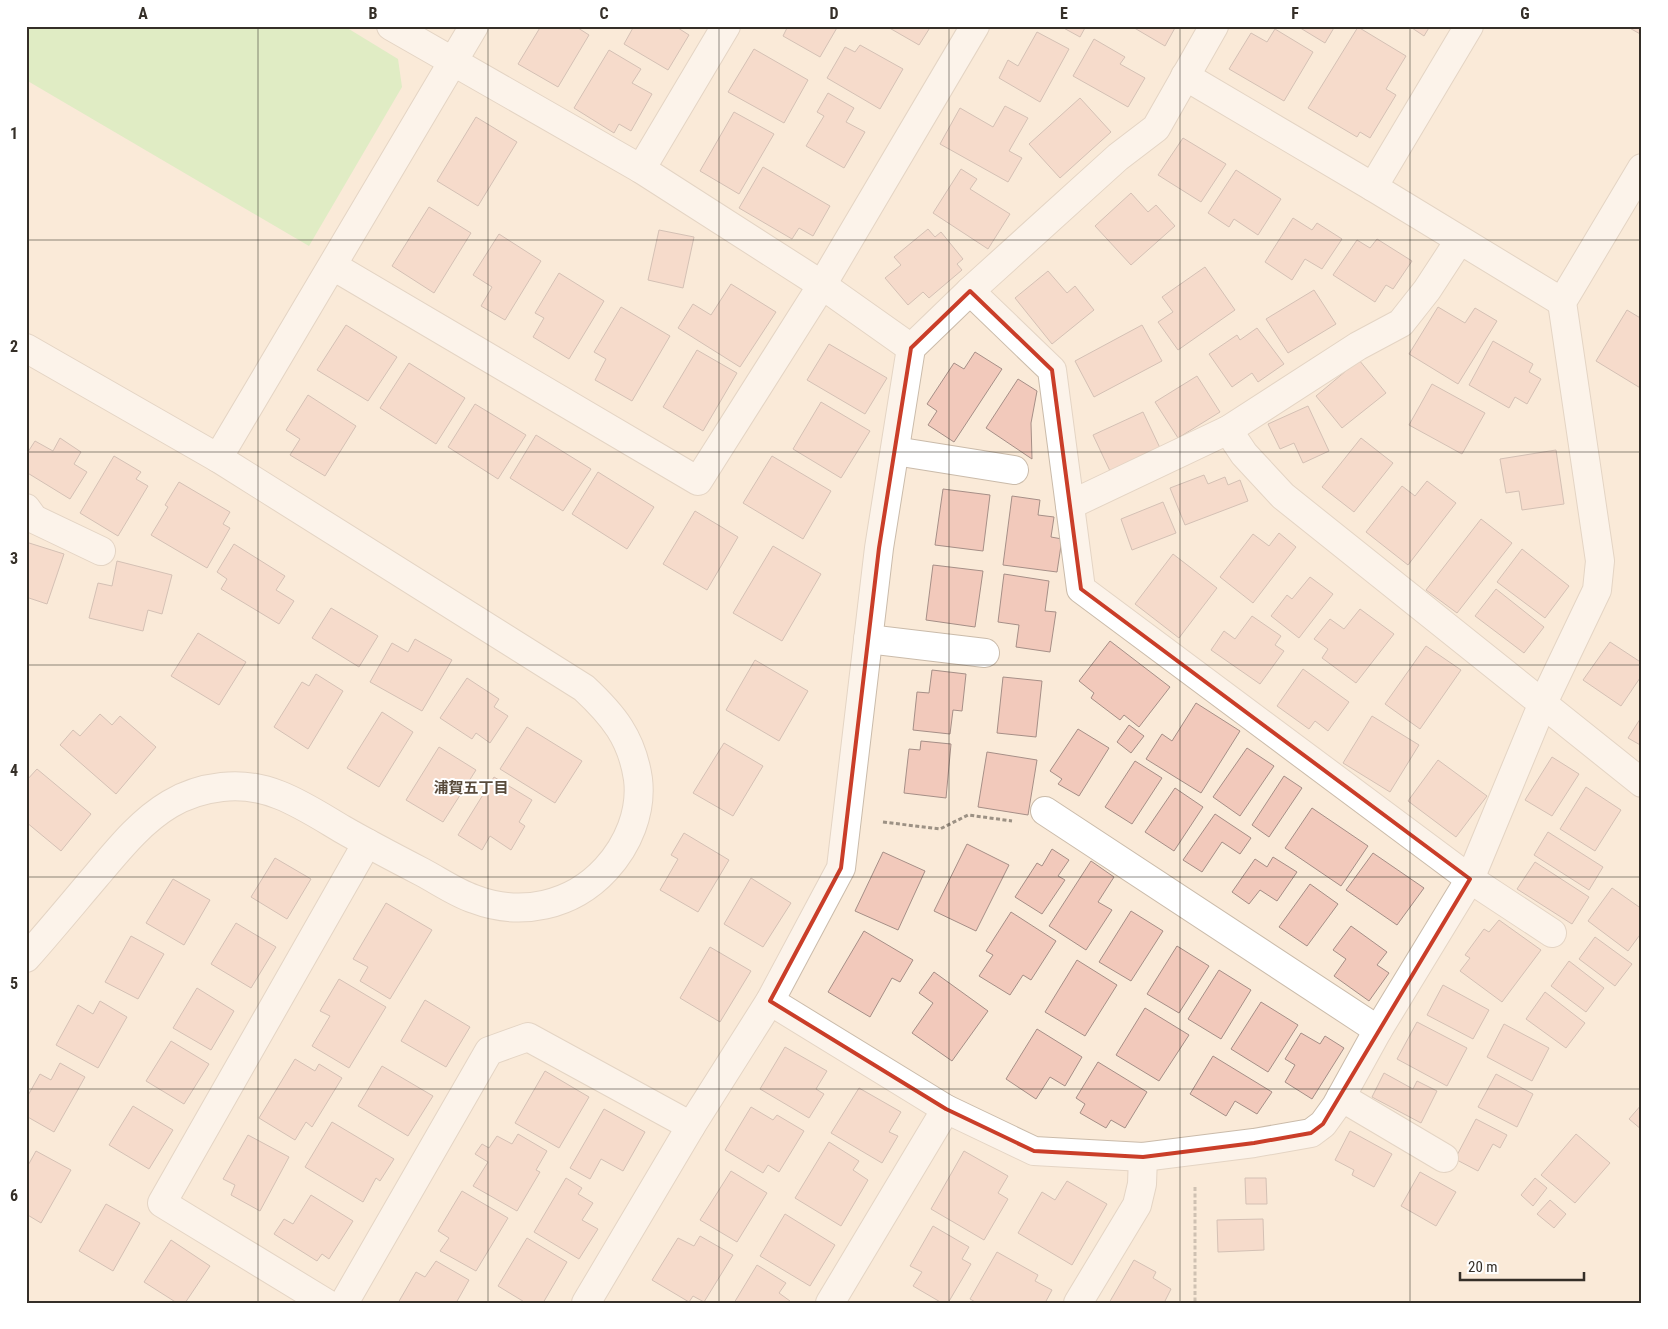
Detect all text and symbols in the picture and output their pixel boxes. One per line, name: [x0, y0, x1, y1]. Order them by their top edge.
text: A: [138, 4, 148, 23]
text: B: [369, 4, 378, 23]
text: C: [599, 4, 609, 23]
text: D: [829, 4, 839, 23]
text: E: [1060, 4, 1068, 23]
text: F: [1291, 4, 1299, 23]
text: G: [1520, 4, 1530, 23]
text: 1: [10, 124, 18, 143]
text: 2: [10, 337, 18, 356]
text: 3: [10, 549, 18, 568]
text: 4: [10, 761, 18, 780]
district label: 浦賀五丁目: [433, 779, 509, 797]
text: 5: [10, 974, 18, 993]
text: 6: [10, 1186, 18, 1205]
scale bar: [1460, 1249, 1584, 1281]
text: 20 m: [1468, 1258, 1498, 1276]

